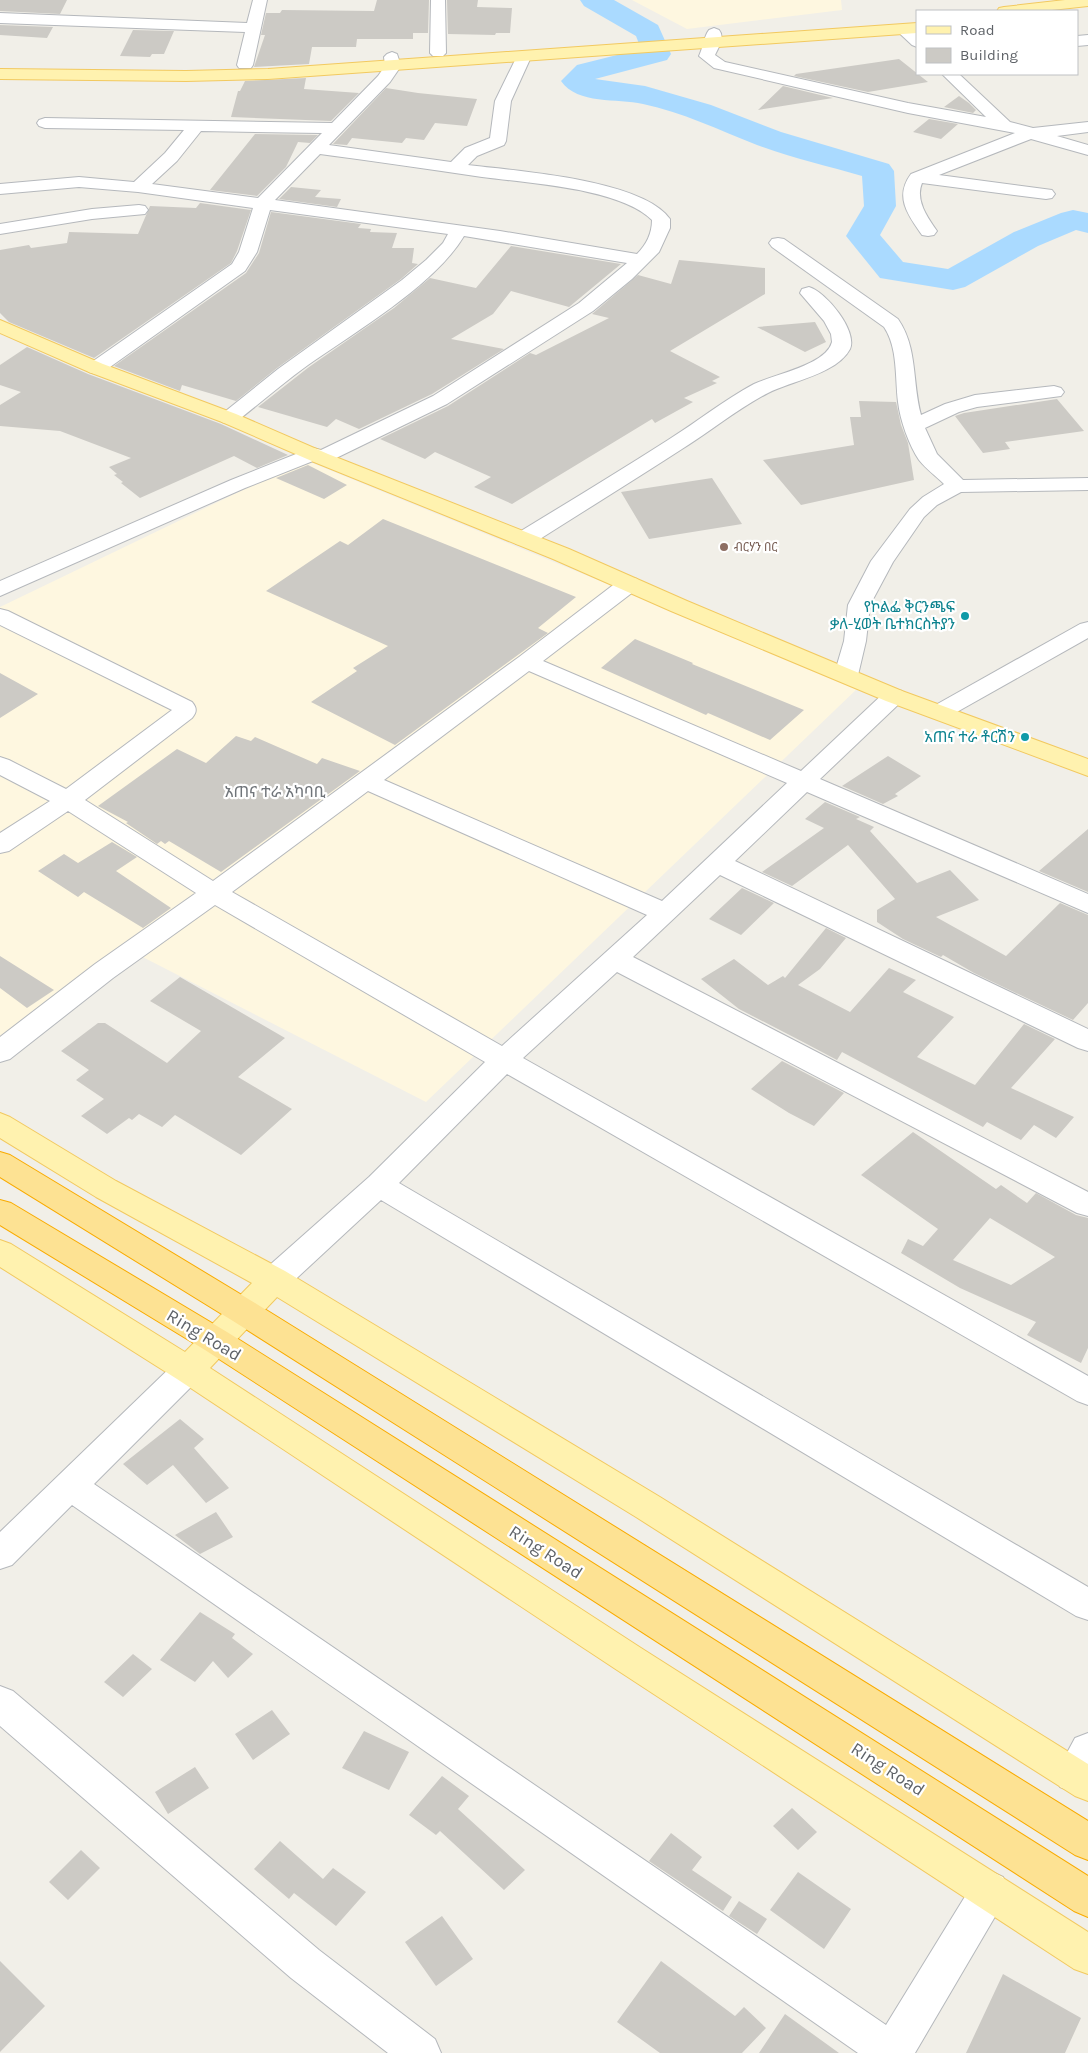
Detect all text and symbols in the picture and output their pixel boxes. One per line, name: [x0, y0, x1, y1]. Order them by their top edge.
legend: [916, 10, 1078, 75]
text: Road: [960, 21, 995, 39]
text: Building: [960, 46, 1018, 64]
place label: ብርሃን በር: [734, 540, 777, 554]
marker: ብርሃን በር: [718, 541, 730, 553]
place label: የኮልፌ ቅርንጫፍ ቃለ-ሂወት ቤተክርስትያን: [830, 598, 956, 633]
marker: የኮልፌ ቅርንጫፍ ቃለ-ሂወት ቤተክርስትያን: [959, 610, 971, 622]
place label: አጠና ተራ ቶርሽን: [924, 728, 1015, 746]
marker: አጠና ተራ ቶርሽን: [1019, 731, 1031, 743]
district label: አጠና ተራ አካባቢ: [225, 782, 326, 801]
street label: Ring Road: [163, 1304, 245, 1366]
street label: Ring Road: [505, 1520, 587, 1584]
street label: Ring Road: [847, 1737, 929, 1801]

